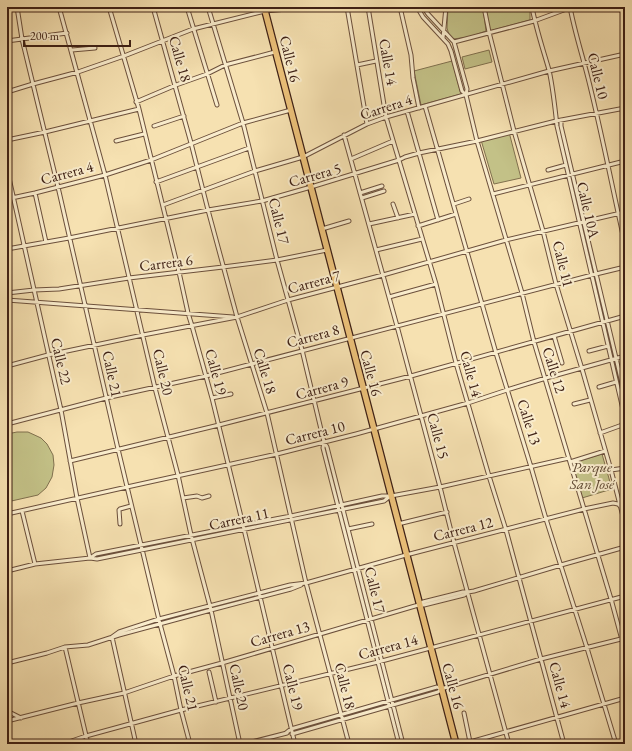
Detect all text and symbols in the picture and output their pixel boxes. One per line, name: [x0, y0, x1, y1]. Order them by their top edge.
scale bar: [24, 22, 130, 48]
text: 200 m: [30, 28, 60, 44]
street label: Calle 18: [165, 34, 196, 84]
street label: Calle 16: [276, 34, 305, 84]
street label: Calle 14: [375, 37, 402, 88]
street label: Calle 10: [584, 51, 613, 101]
street label: Carrera 4: [357, 89, 415, 124]
street label: Carrera 4: [38, 156, 96, 189]
street label: Carrera 5: [286, 158, 343, 191]
street label: Calle 10A: [573, 180, 604, 241]
street label: Calle 17: [265, 196, 295, 247]
street label: Calle 11: [549, 239, 578, 289]
street label: Carrera 6: [138, 250, 194, 275]
street label: Carrera 7: [285, 265, 343, 298]
street label: Carrera 8: [284, 319, 341, 352]
street label: Calle 22: [47, 336, 76, 387]
street label: Calle 12: [539, 345, 571, 396]
street label: Calle 18: [250, 346, 281, 396]
street label: Calle 20: [149, 347, 178, 397]
street label: Calle 19: [201, 347, 232, 397]
street label: Calle 16: [356, 348, 387, 398]
street label: Calle 21: [98, 349, 127, 399]
street label: Calle 14: [456, 349, 487, 400]
street label: Carrera 9: [293, 371, 350, 404]
street label: Calle 13: [513, 397, 546, 447]
street label: Calle 15: [423, 411, 454, 461]
street label: Carrera 10: [283, 416, 347, 449]
park label: Parque San José: [569, 457, 616, 493]
street label: Carrera 11: [207, 503, 271, 534]
street label: Carrera 12: [431, 512, 495, 545]
street label: Calle 17: [361, 565, 391, 616]
street label: Carrera 13: [248, 616, 312, 651]
street label: Carrera 14: [356, 629, 421, 664]
street label: Calle 14: [545, 660, 576, 711]
street label: Calle 18: [331, 661, 360, 711]
street label: Calle 16: [438, 661, 469, 711]
street label: Calle 20: [225, 662, 254, 712]
street label: Calle 19: [279, 662, 308, 712]
street label: Calle 21: [174, 663, 203, 713]

